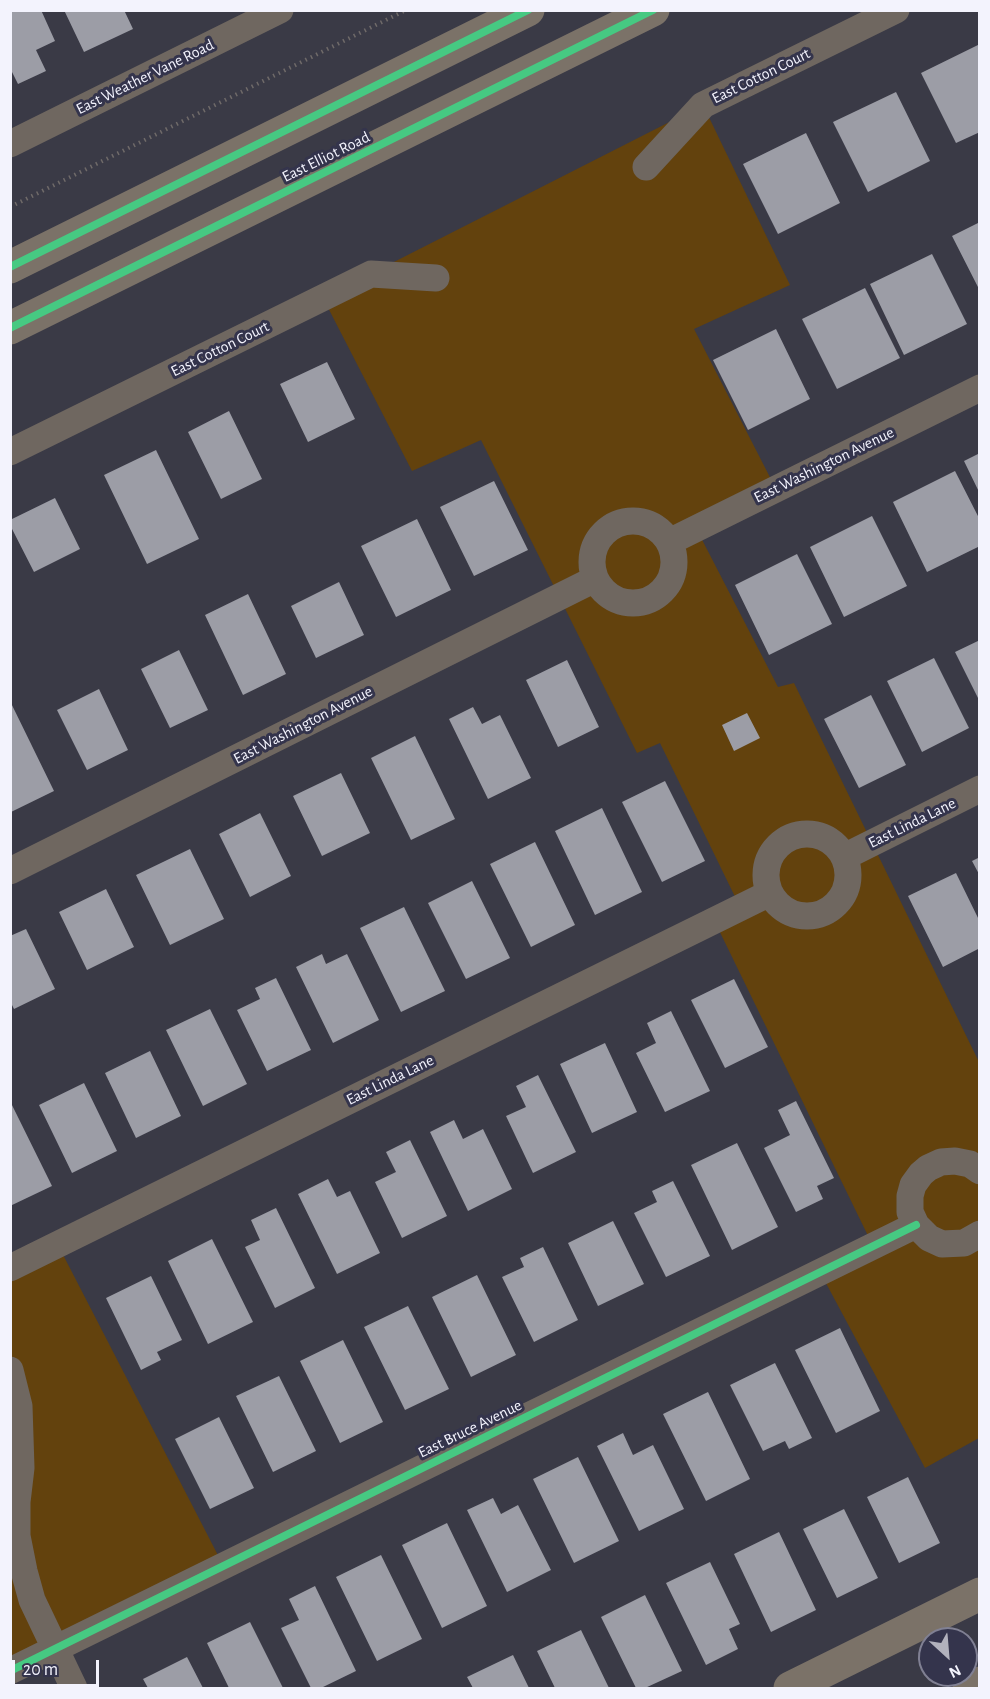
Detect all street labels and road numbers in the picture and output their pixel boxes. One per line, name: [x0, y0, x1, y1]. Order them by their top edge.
street label: East Weather Vane Road: [73, 35, 217, 119]
street label: East Cotton Court: [709, 44, 813, 108]
street label: East Elliot Road: [279, 127, 373, 187]
street label: East Cotton Court: [168, 317, 272, 381]
street label: East Washington Avenue: [751, 423, 897, 507]
street label: East Washington Avenue: [230, 682, 376, 768]
street label: East Linda Lane: [865, 794, 959, 852]
street label: East Linda Lane: [343, 1051, 437, 1109]
street label: East Bruce Avenue: [415, 1396, 525, 1462]

